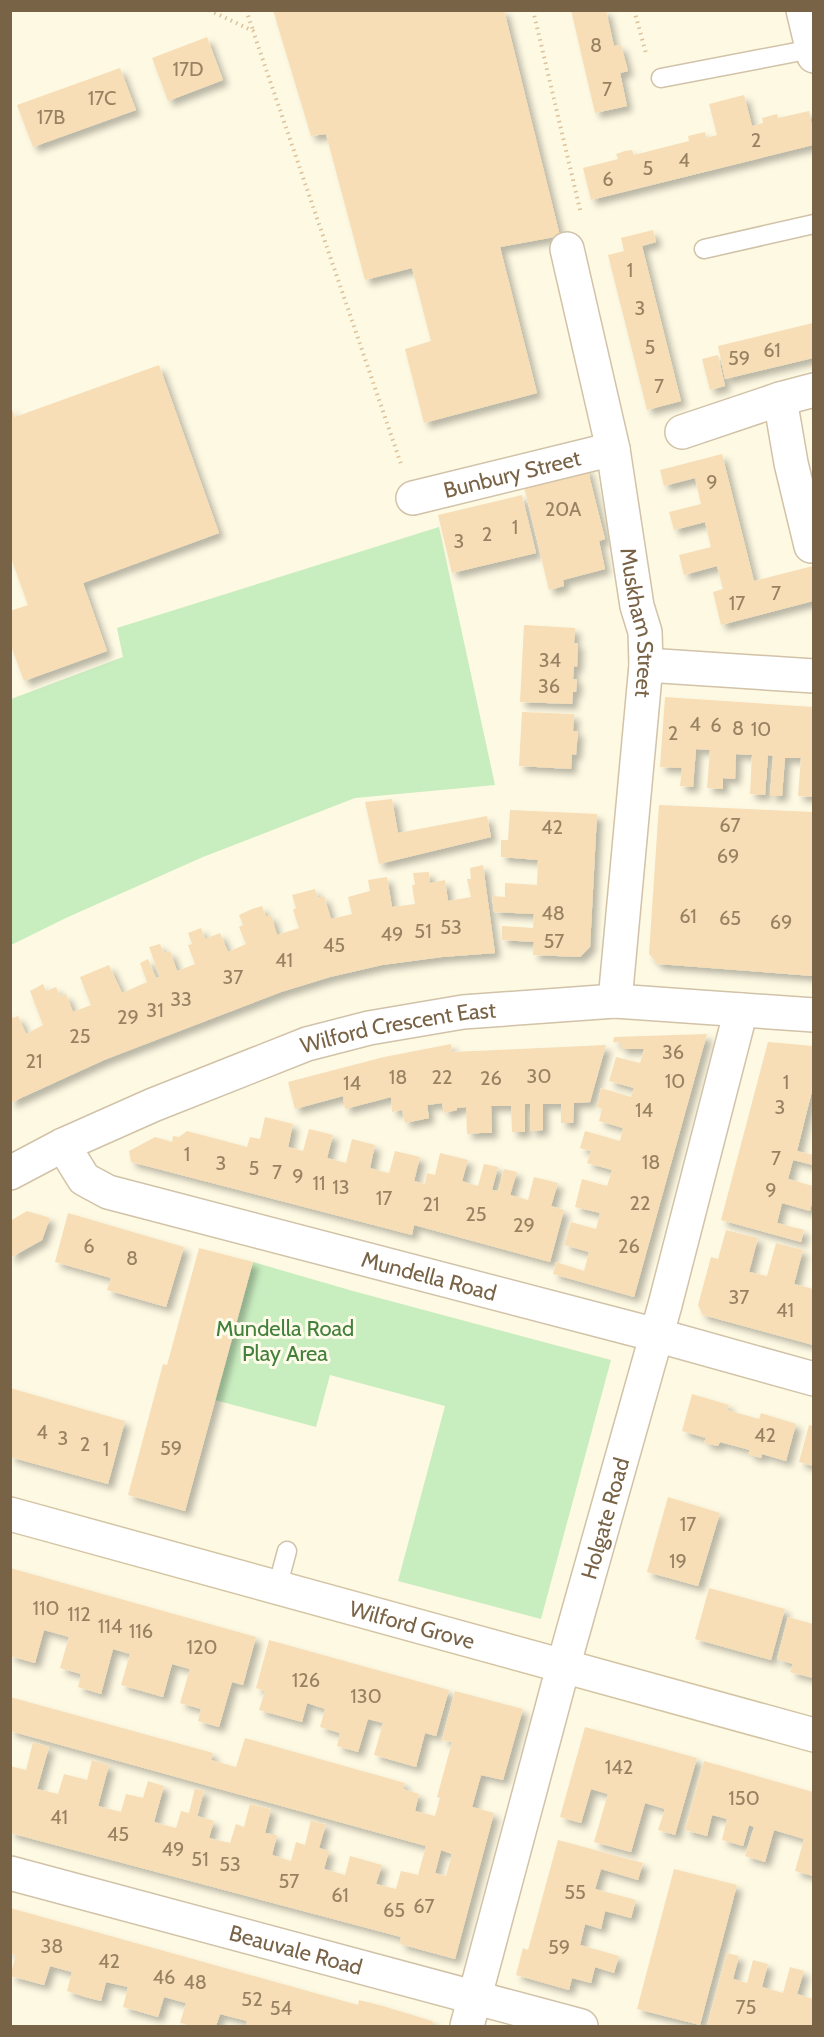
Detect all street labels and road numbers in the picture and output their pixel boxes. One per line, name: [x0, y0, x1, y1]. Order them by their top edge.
street label: Bunbury Street: [441, 444, 584, 504]
street label: Muskham Street: [615, 546, 660, 699]
street label: Wilford Crescent East: [297, 996, 497, 1059]
street label: Mundella Road: [359, 1245, 499, 1306]
street label: Holgate Road: [575, 1455, 635, 1582]
street label: Wilford Grove: [346, 1594, 478, 1655]
street label: Beauvale Road: [226, 1919, 365, 1980]

